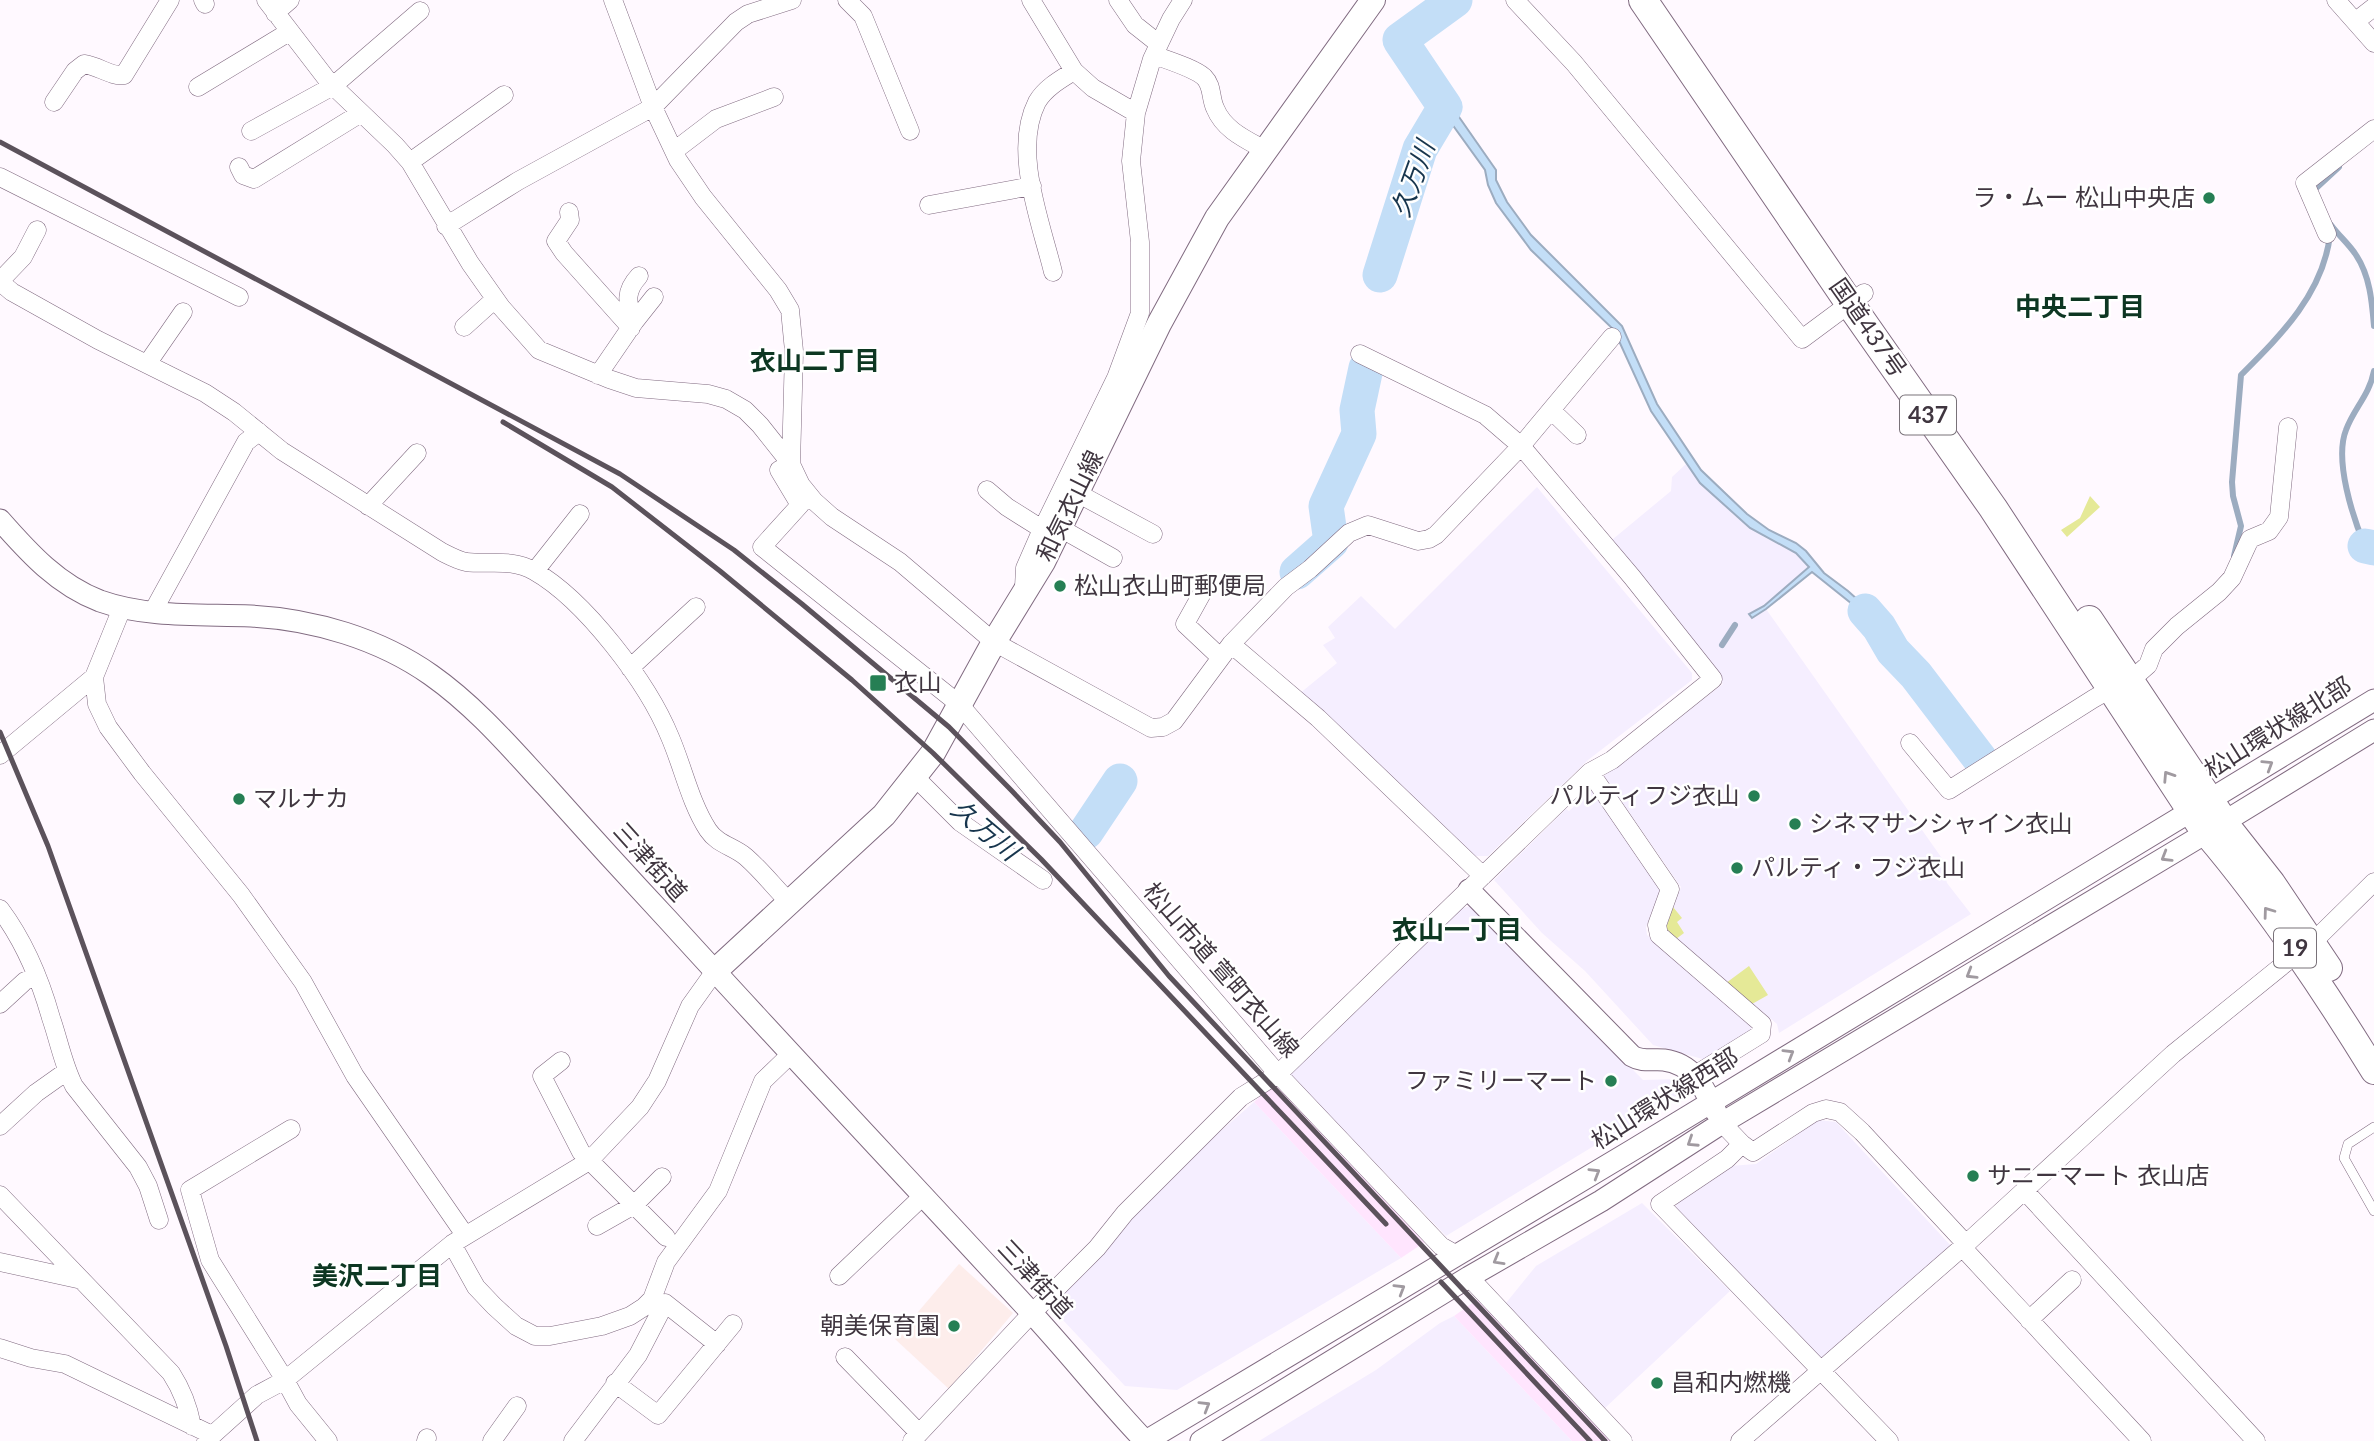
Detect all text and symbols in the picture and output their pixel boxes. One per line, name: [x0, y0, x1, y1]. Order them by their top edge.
water label: 久万川: [1384, 134, 1441, 221]
place label: ラ・ムー 松山中央店: [1973, 182, 2195, 211]
marker: ラ・ムー 松山中央店: [2201, 190, 2217, 206]
street label: 国道437号: [1825, 272, 1914, 382]
district label: 中央二丁目: [2015, 290, 2145, 322]
district label: 衣山二丁目: [750, 344, 880, 376]
road number: 437: [1900, 396, 1956, 434]
street label: 和気衣山線: [1029, 445, 1108, 566]
place label: 松山衣山町郵便局: [1074, 570, 1266, 599]
marker: 松山衣山町郵便局: [1052, 578, 1068, 594]
place label: 衣山: [894, 667, 942, 696]
street label: 松山環状線北部: [2198, 670, 2356, 784]
marker: 衣山: [868, 673, 888, 693]
one-way arrow: [2260, 760, 2273, 773]
one-way arrow: [2163, 771, 2176, 784]
place label: パルティフジ衣山: [1549, 780, 1740, 809]
place label: マルナカ: [253, 783, 349, 812]
marker: パルティフジ衣山: [1746, 788, 1762, 804]
marker: マルナカ: [231, 791, 247, 807]
water label: 久万川: [945, 792, 1028, 868]
place label: シネマサンシャイン衣山: [1809, 808, 2073, 837]
street label: 三津街道: [608, 816, 694, 906]
marker: シネマサンシャイン衣山: [1787, 816, 1803, 832]
one-way arrow: [2160, 849, 2173, 862]
place label: パルティ・フジ衣山: [1751, 852, 1966, 881]
marker: パルティ・フジ衣山: [1729, 860, 1745, 876]
street label: 松山市道 萱町衣山線: [1138, 876, 1306, 1062]
one-way arrow: [2264, 907, 2276, 920]
district label: 衣山一丁目: [1392, 913, 1522, 945]
road number: 19: [2274, 928, 2316, 967]
one-way arrow: [1965, 965, 1978, 978]
street label: 松山環状線西部: [1585, 1041, 1743, 1155]
one-way arrow: [1782, 1049, 1795, 1062]
place label: ファミリーマート: [1405, 1065, 1597, 1094]
marker: ファミリーマート: [1603, 1073, 1619, 1089]
one-way arrow: [1687, 1134, 1700, 1146]
place label: サニーマート 衣山店: [1987, 1160, 2209, 1189]
one-way arrow: [1588, 1168, 1601, 1181]
marker: サニーマート 衣山店: [1965, 1168, 1981, 1184]
street label: 三津街道: [993, 1233, 1079, 1323]
one-way arrow: [1493, 1252, 1506, 1265]
district label: 美沢二丁目: [312, 1259, 442, 1291]
one-way arrow: [1393, 1285, 1406, 1298]
place label: 朝美保育園: [820, 1310, 940, 1339]
marker: 朝美保育園: [946, 1318, 962, 1334]
place label: 昌和内燃機: [1671, 1367, 1791, 1396]
marker: 昌和内燃機: [1649, 1375, 1665, 1391]
one-way arrow: [1197, 1401, 1210, 1414]

